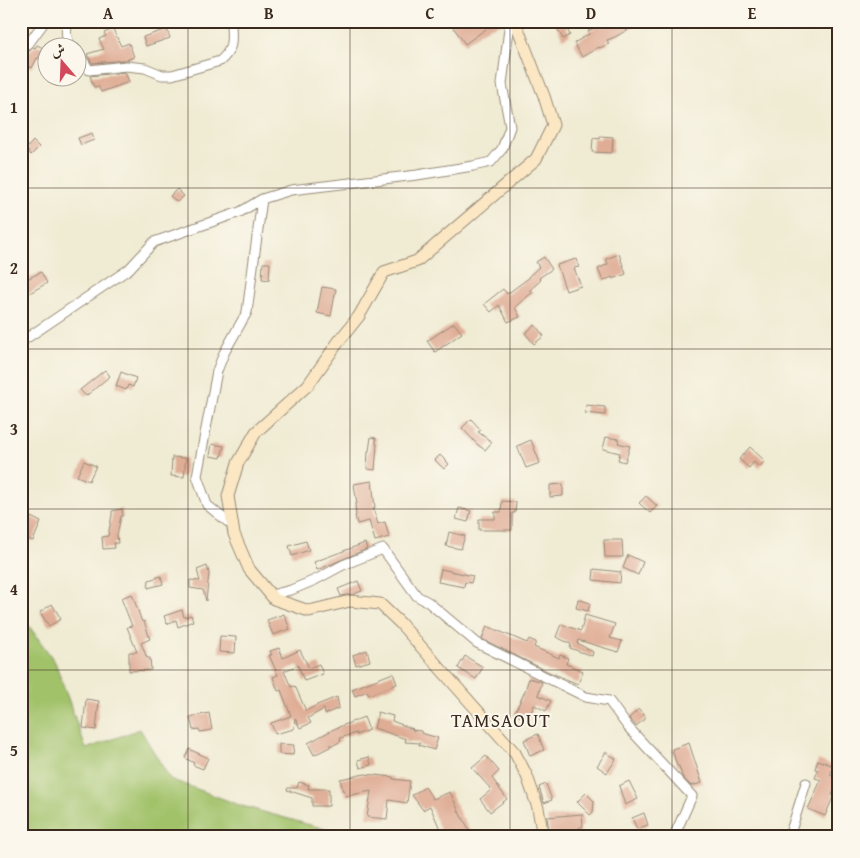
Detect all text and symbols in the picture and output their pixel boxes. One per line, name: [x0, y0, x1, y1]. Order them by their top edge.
text: A: [103, 1, 114, 25]
text: B: [264, 1, 274, 25]
text: C: [425, 1, 435, 25]
text: D: [586, 1, 596, 25]
text: E: [748, 1, 757, 25]
north arrow: [38, 38, 88, 88]
text: ش: [48, 38, 68, 61]
text: 1: [10, 95, 18, 119]
text: 2: [10, 256, 18, 280]
text: 3: [10, 417, 18, 441]
text: 4: [10, 577, 18, 601]
district label: TAMSAOUT: [451, 706, 551, 734]
text: 5: [10, 738, 18, 762]

